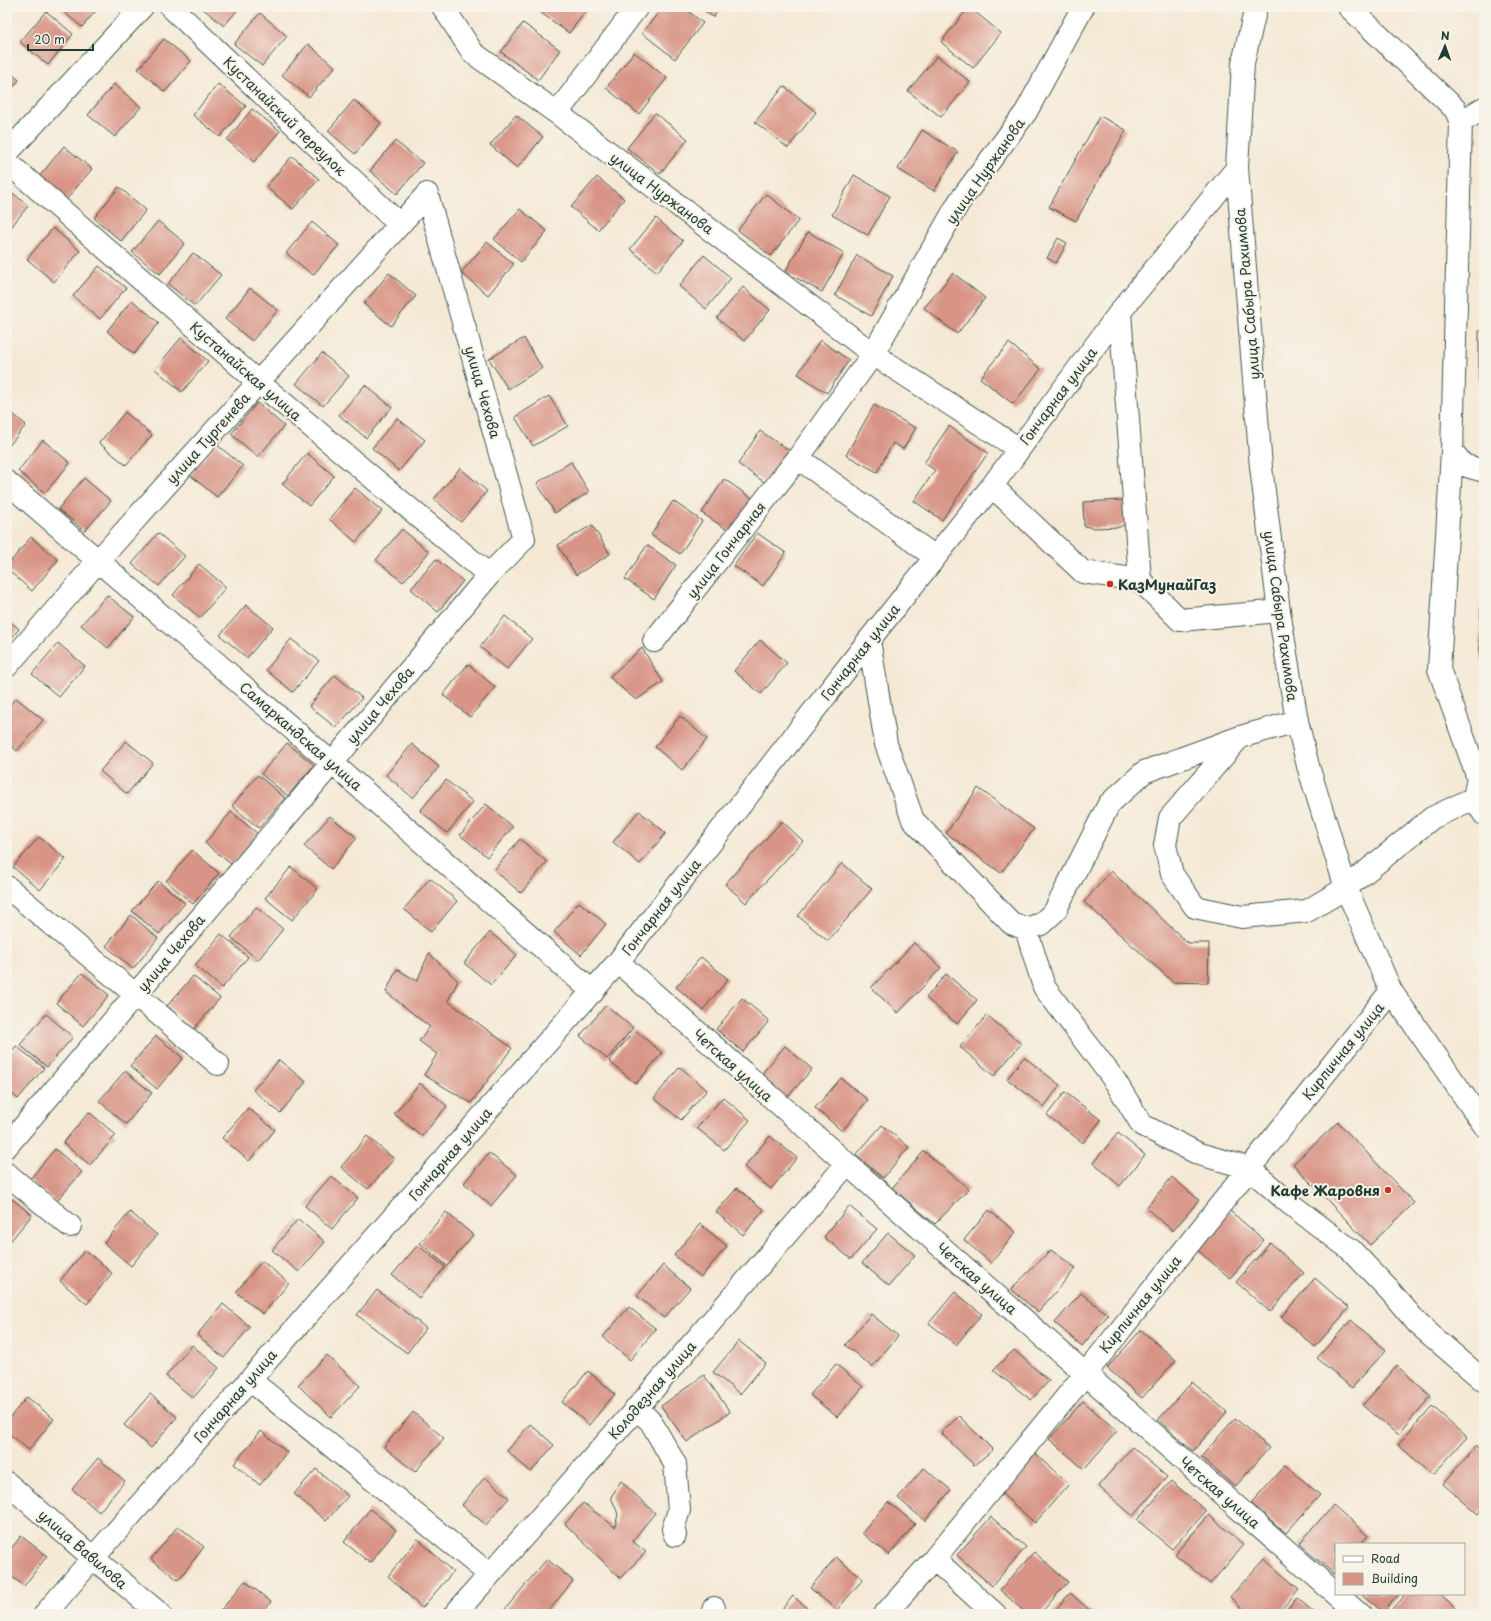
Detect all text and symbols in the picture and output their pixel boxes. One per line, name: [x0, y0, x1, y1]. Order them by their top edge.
scale bar: [28, 26, 93, 52]
north arrow: [1425, 26, 1465, 66]
text: N: [1441, 27, 1450, 44]
text: 20 m: [34, 30, 65, 48]
street label: Кустанайский переулок: [219, 52, 352, 181]
street label: улица Нуржанова: [940, 113, 1030, 228]
street label: улица Нуржанова: [606, 147, 719, 239]
street label: улица Сабыра Рахимова: [1229, 207, 1265, 381]
street label: Кустанайская улица: [186, 317, 307, 426]
street label: улица Чехова: [460, 343, 506, 441]
street label: Гончарная улица: [1014, 343, 1102, 449]
street label: улица Тургенева: [161, 387, 255, 488]
street label: улица Гончарная: [681, 497, 771, 603]
street label: улица Сабыра Рахимова: [1259, 529, 1303, 703]
place label: КазМунайГаз: [1118, 574, 1216, 595]
marker: КазМунайГаз: [1105, 579, 1115, 589]
street label: Гончарная улица: [816, 599, 905, 705]
street label: улица Чехова: [341, 662, 419, 748]
street label: Самаркандская улица: [235, 677, 367, 795]
street label: Гончарная улица: [617, 854, 706, 960]
street label: улица Чехова: [132, 910, 210, 996]
street label: Кирпичная улица: [1297, 997, 1389, 1104]
street label: Четская улица: [689, 1024, 778, 1107]
street label: Гончарная улица: [403, 1103, 497, 1205]
place label: Кафе Жаровня: [1271, 1180, 1380, 1201]
marker: Кафе Жаровня: [1383, 1185, 1393, 1195]
street label: Четская улица: [932, 1237, 1022, 1319]
street label: Кирпичная улица: [1094, 1250, 1186, 1357]
street label: Колодезная улица: [603, 1336, 701, 1444]
street label: Гончарная улица: [188, 1345, 282, 1447]
street label: Четская улица: [1175, 1451, 1265, 1533]
street label: улица Вавилова: [34, 1504, 132, 1594]
legend: [1335, 1543, 1465, 1595]
text: Road: [1371, 1549, 1400, 1567]
text: Building: [1371, 1569, 1418, 1587]

